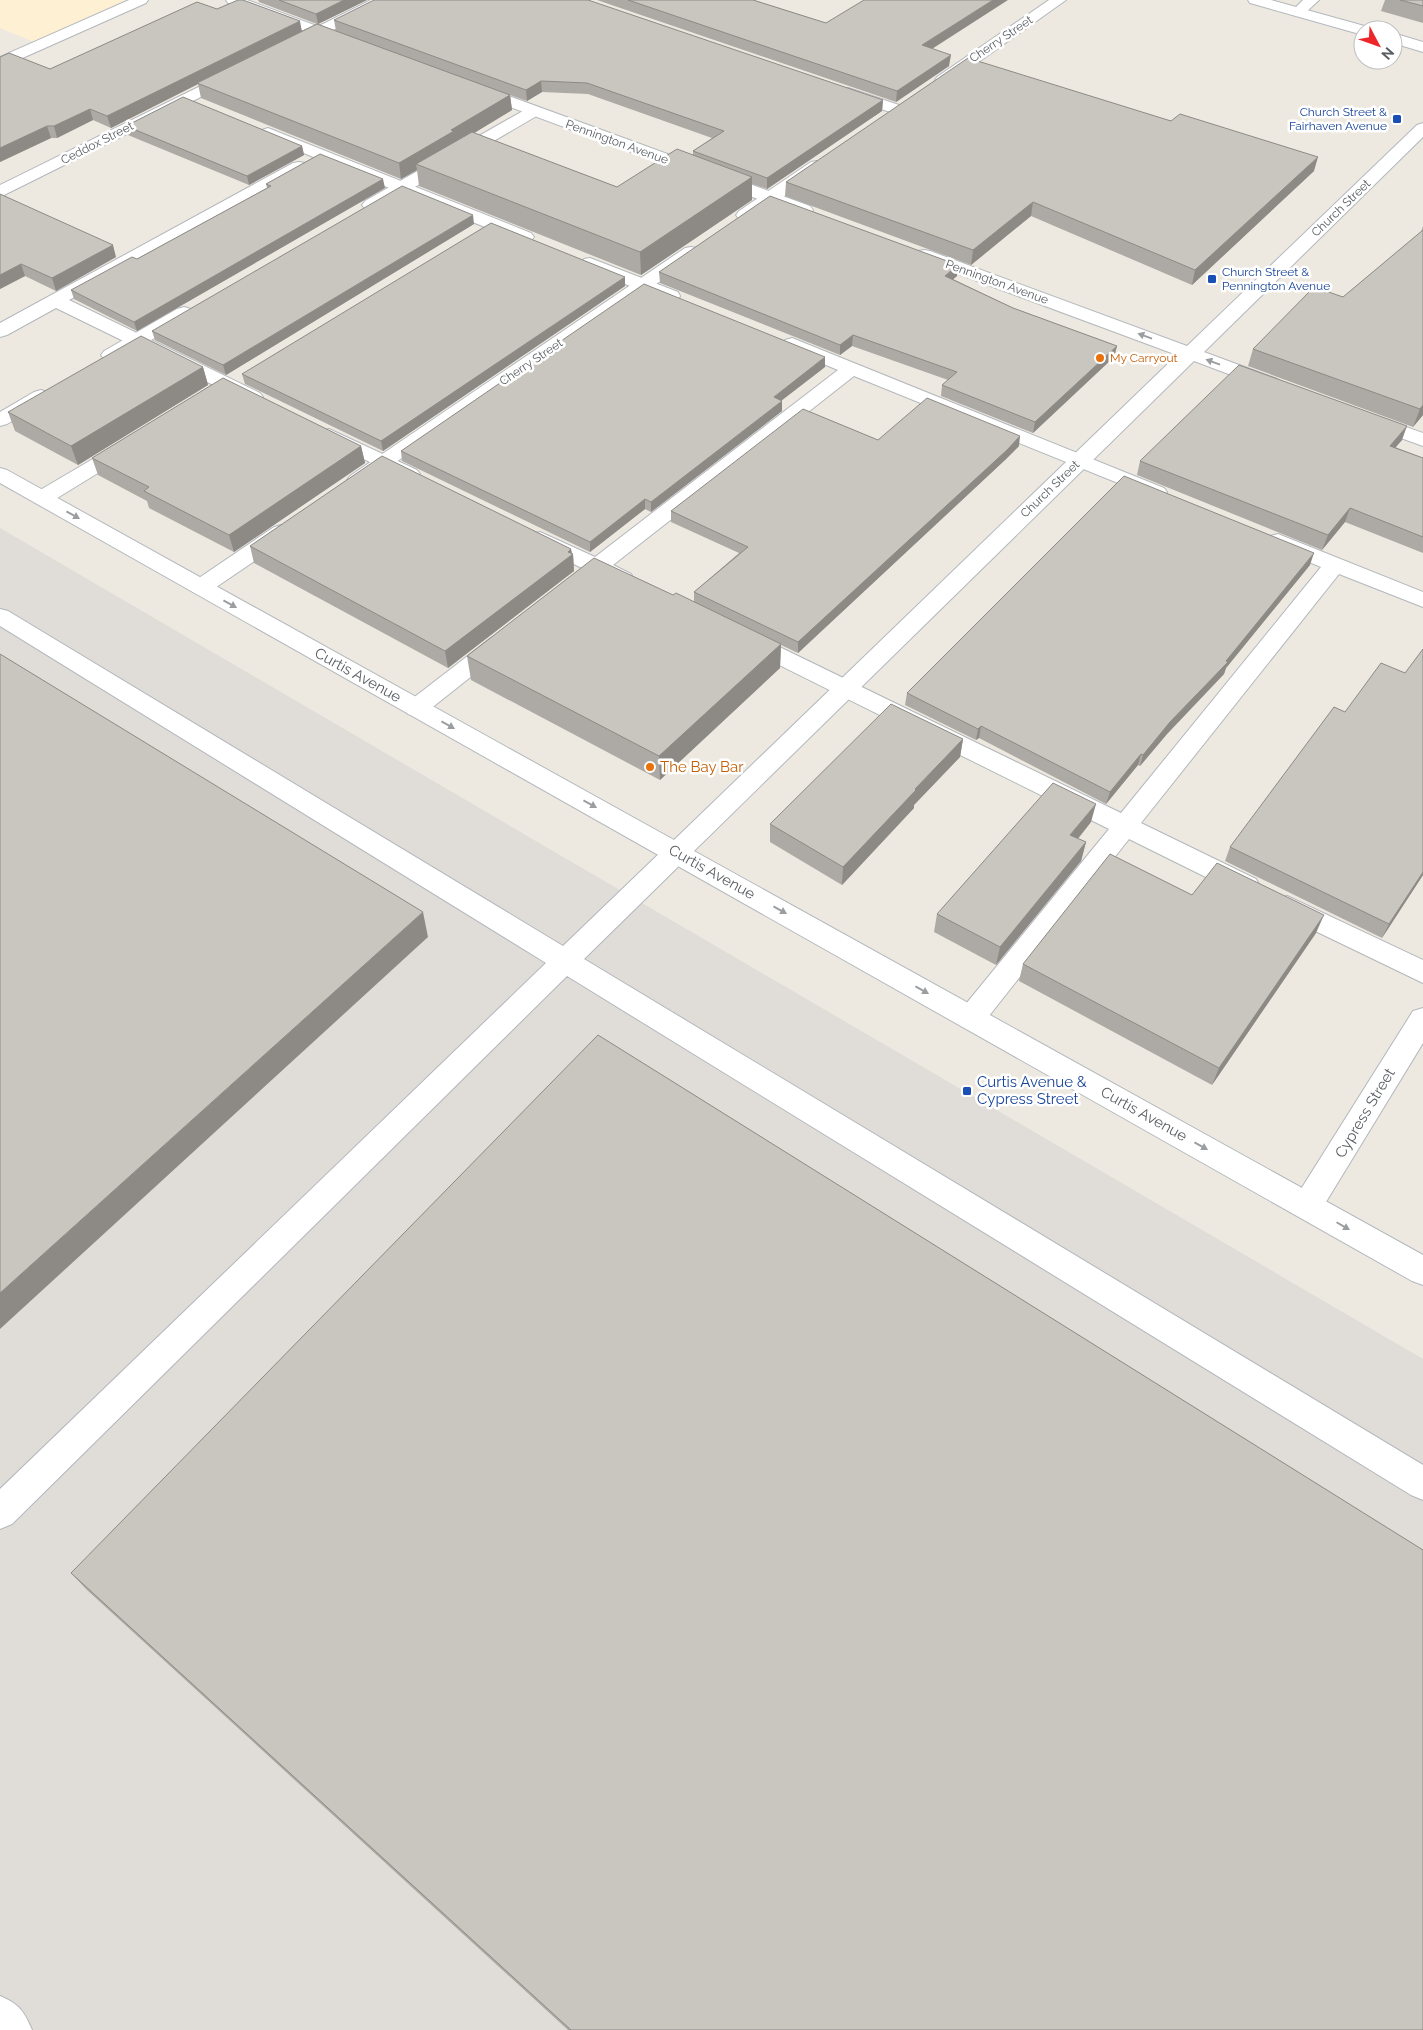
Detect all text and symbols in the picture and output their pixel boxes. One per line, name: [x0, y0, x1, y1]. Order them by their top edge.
street label: Cherry Street: [967, 13, 1035, 65]
north arrow: [1353, 20, 1403, 70]
text: N: [1378, 44, 1397, 63]
place label: Church Street & Fairhaven Avenue: [1289, 105, 1387, 133]
marker: Church Street & Fairhaven Avenue: [1391, 113, 1403, 125]
street label: Pennington Avenue: [564, 117, 670, 167]
street label: Ceddox Street: [58, 119, 136, 167]
street label: Church Street: [1309, 176, 1373, 240]
street label: Pennington Avenue: [944, 257, 1050, 307]
place label: Church Street & Pennington Avenue: [1222, 265, 1330, 293]
marker: Church Street & Pennington Avenue: [1206, 273, 1218, 285]
one-way arrow: [1137, 332, 1152, 340]
street label: Cherry Street: [497, 336, 565, 388]
place label: My Carryout: [1110, 351, 1178, 365]
marker: My Carryout: [1094, 352, 1106, 364]
one-way arrow: [1206, 358, 1221, 365]
street label: Church Street: [1018, 457, 1082, 521]
one-way arrow: [66, 511, 80, 519]
one-way arrow: [223, 599, 236, 608]
street label: Curtis Avenue: [312, 644, 405, 706]
one-way arrow: [441, 721, 455, 730]
place label: The Bay Bar: [660, 758, 744, 776]
marker: The Bay Bar: [644, 761, 656, 773]
one-way arrow: [583, 800, 598, 808]
street label: Curtis Avenue: [666, 841, 759, 903]
one-way arrow: [773, 906, 788, 914]
one-way arrow: [915, 985, 929, 994]
street label: Cypress Street: [1331, 1065, 1399, 1161]
place label: Curtis Avenue & Cypress Street: [977, 1073, 1087, 1108]
street label: Curtis Avenue: [1098, 1083, 1191, 1145]
marker: Curtis Avenue & Cypress Street: [961, 1085, 973, 1097]
one-way arrow: [1194, 1142, 1208, 1151]
one-way arrow: [1335, 1222, 1350, 1230]

